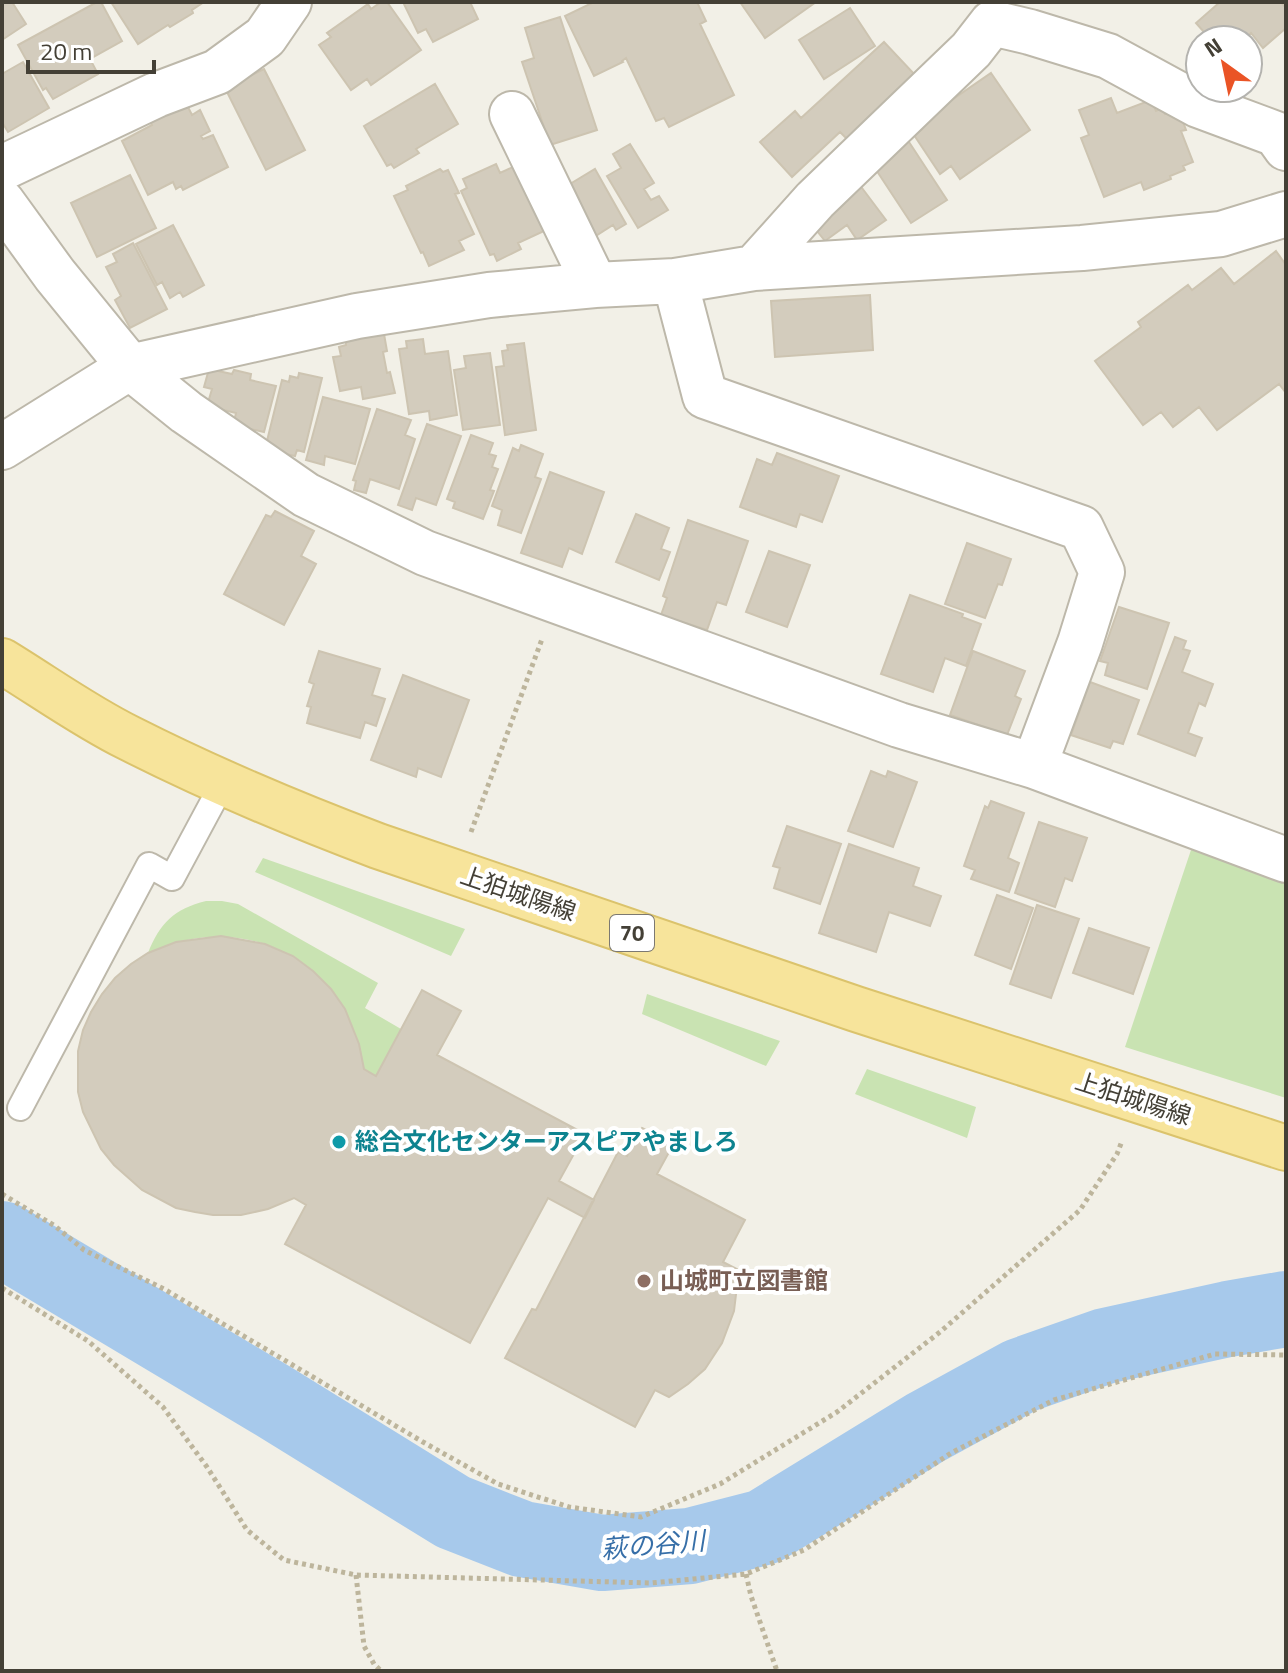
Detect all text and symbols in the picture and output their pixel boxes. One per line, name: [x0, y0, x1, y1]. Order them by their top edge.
scale bar: [28, 24, 154, 74]
north arrow: [1184, 24, 1264, 104]
text: N: [1197, 29, 1229, 66]
text: 20 m: [40, 33, 92, 69]
street label: 上狛城陽線: [456, 857, 581, 930]
road number: 70: [610, 915, 654, 951]
street label: 上狛城陽線: [1071, 1062, 1196, 1134]
place label: 総合文化センターアスピアやましろ: [355, 1123, 738, 1159]
marker: 総合文化センターアスピアやましろ: [330, 1133, 348, 1151]
place label: 山城町立図書館: [660, 1262, 828, 1298]
marker: 山城町立図書館: [635, 1272, 653, 1290]
water label: 萩の谷川: [599, 1520, 709, 1568]

